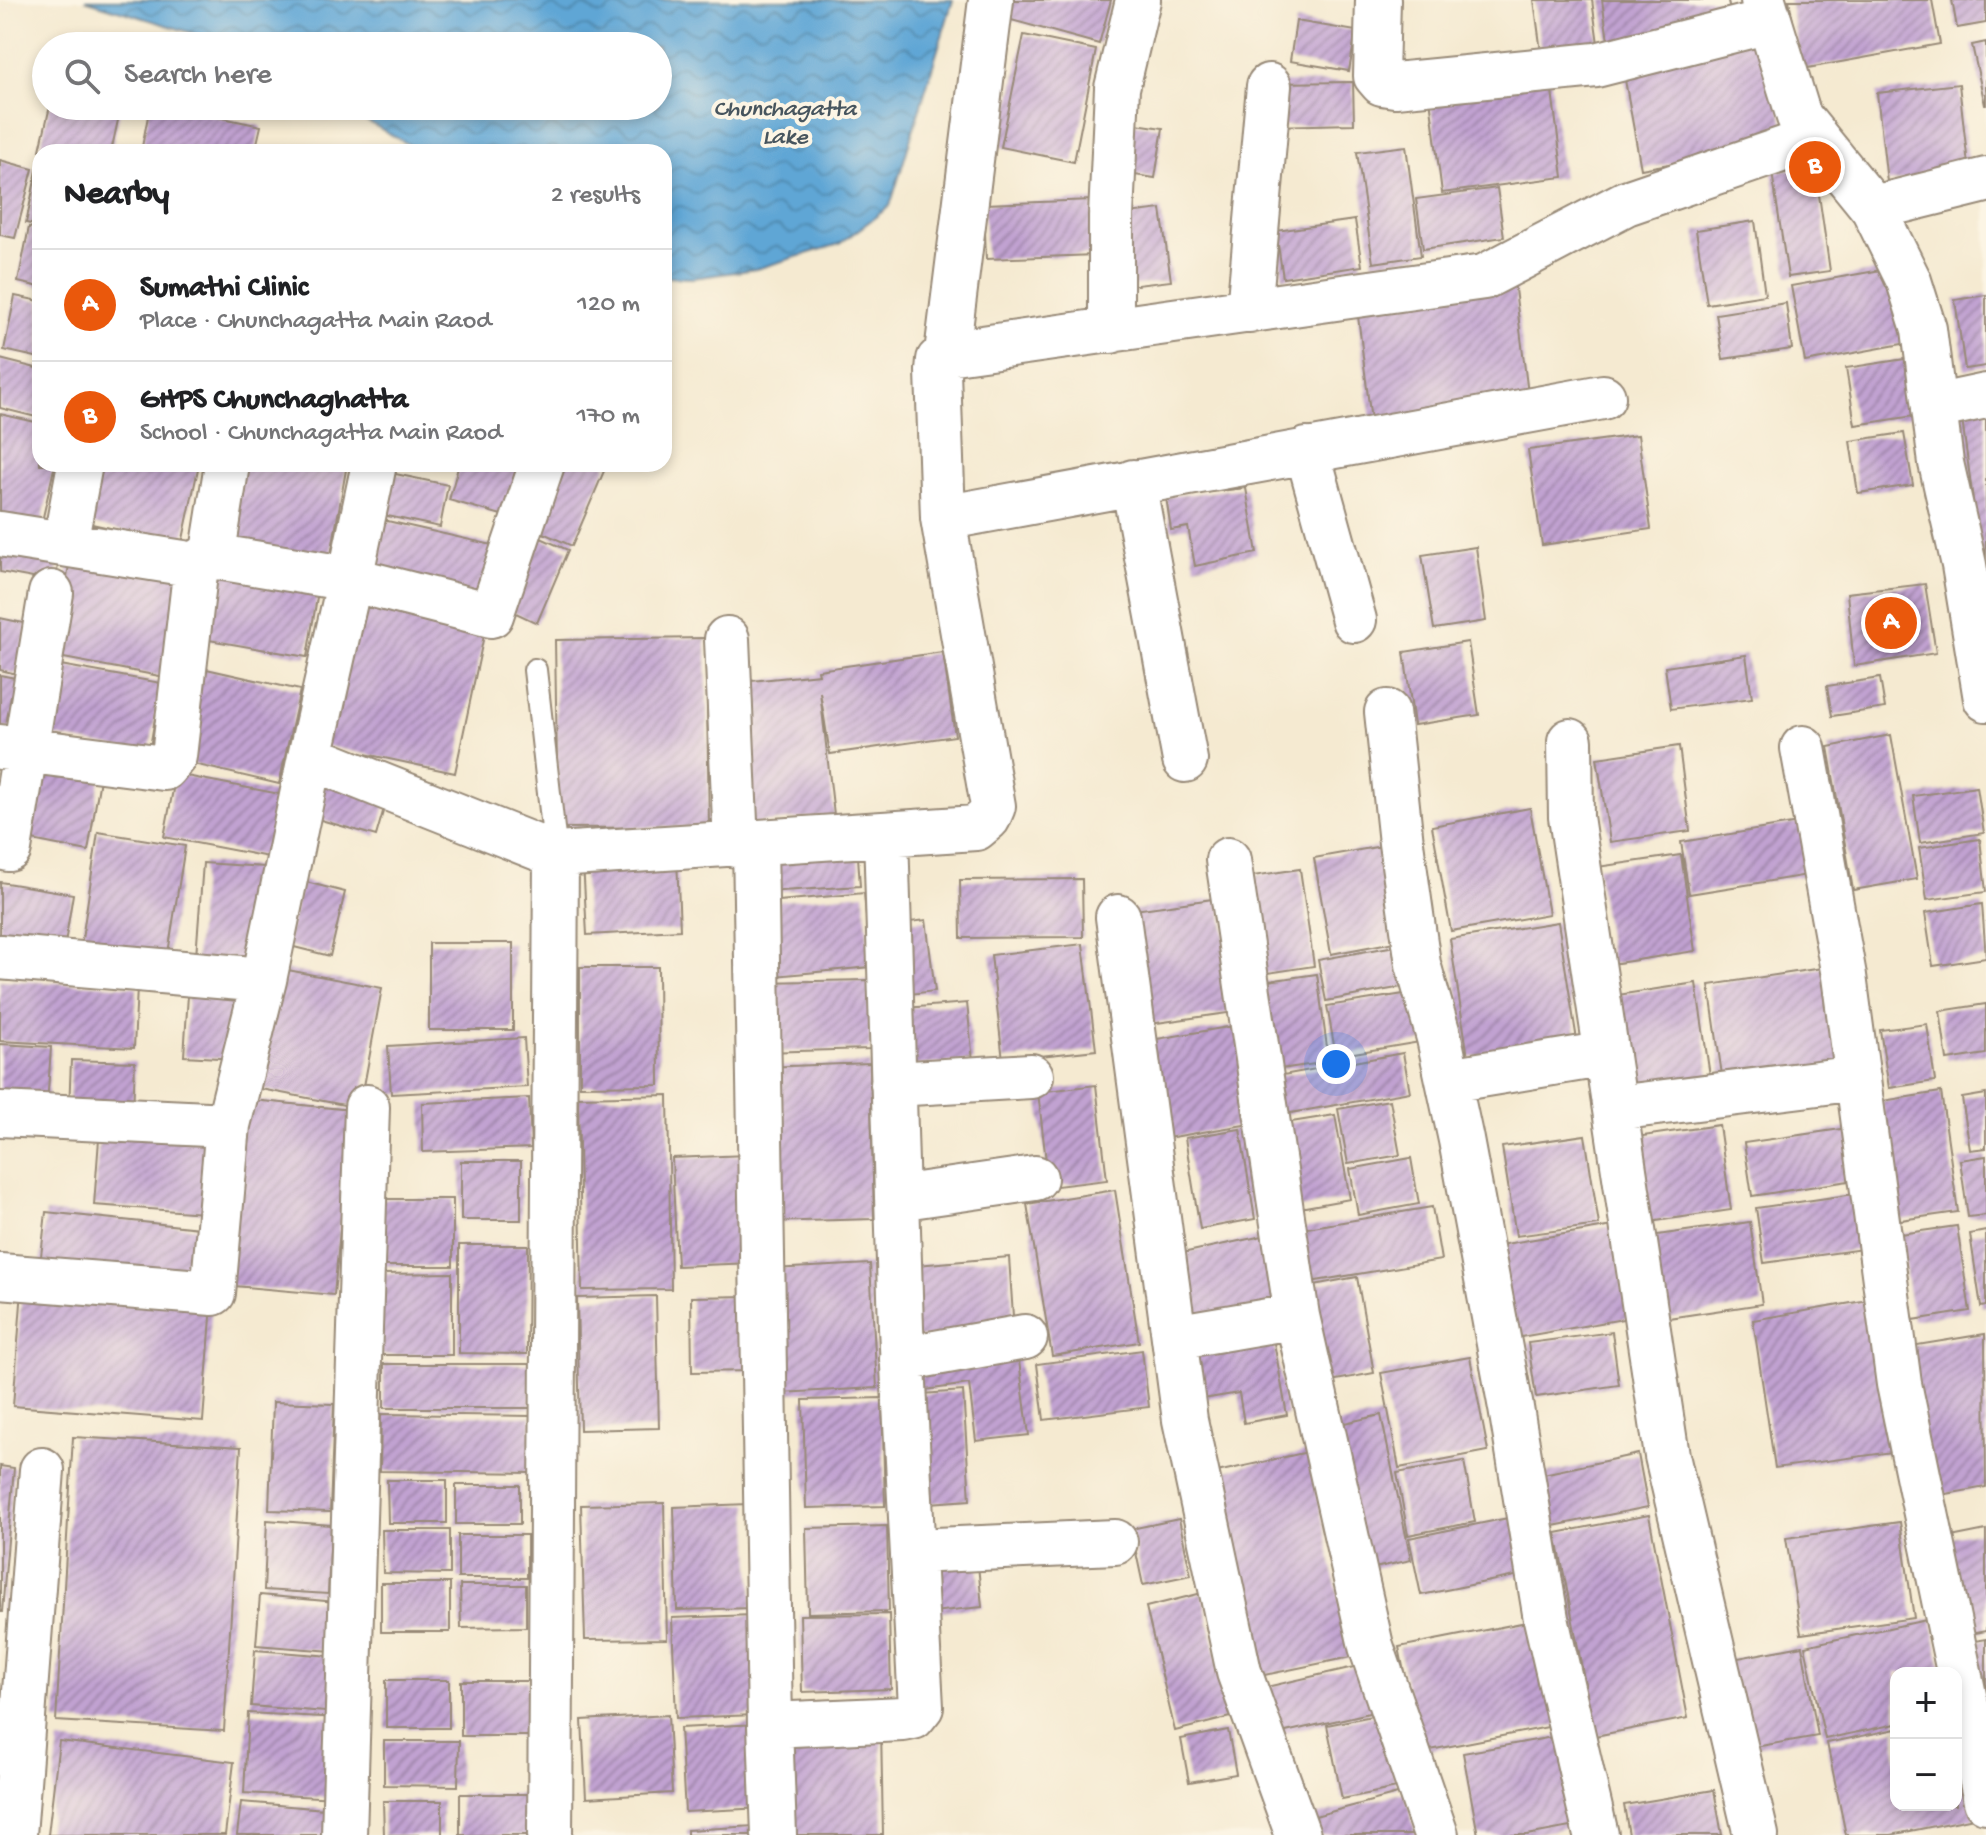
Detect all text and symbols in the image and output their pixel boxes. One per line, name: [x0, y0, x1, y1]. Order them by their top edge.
search box: [32, 32, 672, 120]
icon: search: [60, 54, 104, 98]
text: Search here: [124, 59, 272, 94]
water label: Chunchagatta Lake: [714, 96, 858, 153]
pin: B: [1789, 137, 1841, 197]
text: Nearby: [64, 176, 169, 216]
text: 2 results: [551, 181, 640, 212]
text: Sumathi Clinic: [140, 272, 308, 307]
text: A: [82, 290, 98, 321]
text: 120 m: [577, 290, 640, 321]
text: Place · Chunchagatta Main Raod: [140, 307, 492, 338]
text: GHPS Chunchaghatta: [140, 384, 408, 419]
text: B: [83, 402, 97, 433]
text: 170 m: [577, 402, 640, 433]
text: School · Chunchagatta Main Raod: [140, 419, 502, 450]
pin: A: [1865, 593, 1917, 653]
your location: [1316, 1044, 1356, 1084]
map controls: [1890, 1667, 1962, 1811]
button: +: [1890, 1667, 1962, 1739]
button: −: [1890, 1739, 1962, 1811]

